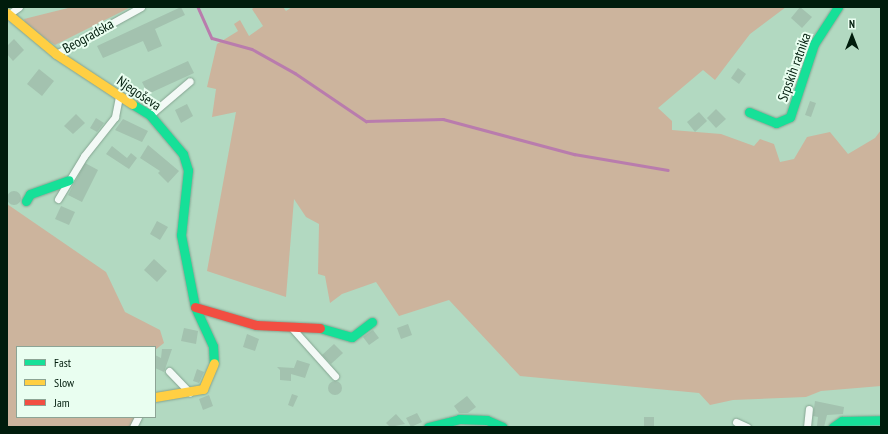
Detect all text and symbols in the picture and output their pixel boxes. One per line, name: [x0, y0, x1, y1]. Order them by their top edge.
street label: Beogradska: [60, 15, 116, 57]
north arrow: [832, 16, 872, 56]
text: N: [849, 17, 855, 31]
street label: Srpskih ratnika: [774, 30, 814, 104]
street label: Njegoševa: [114, 72, 164, 114]
legend: [16, 346, 156, 418]
text: Fast: [54, 355, 71, 370]
text: Slow: [54, 375, 74, 390]
text: Jam: [54, 395, 70, 410]

